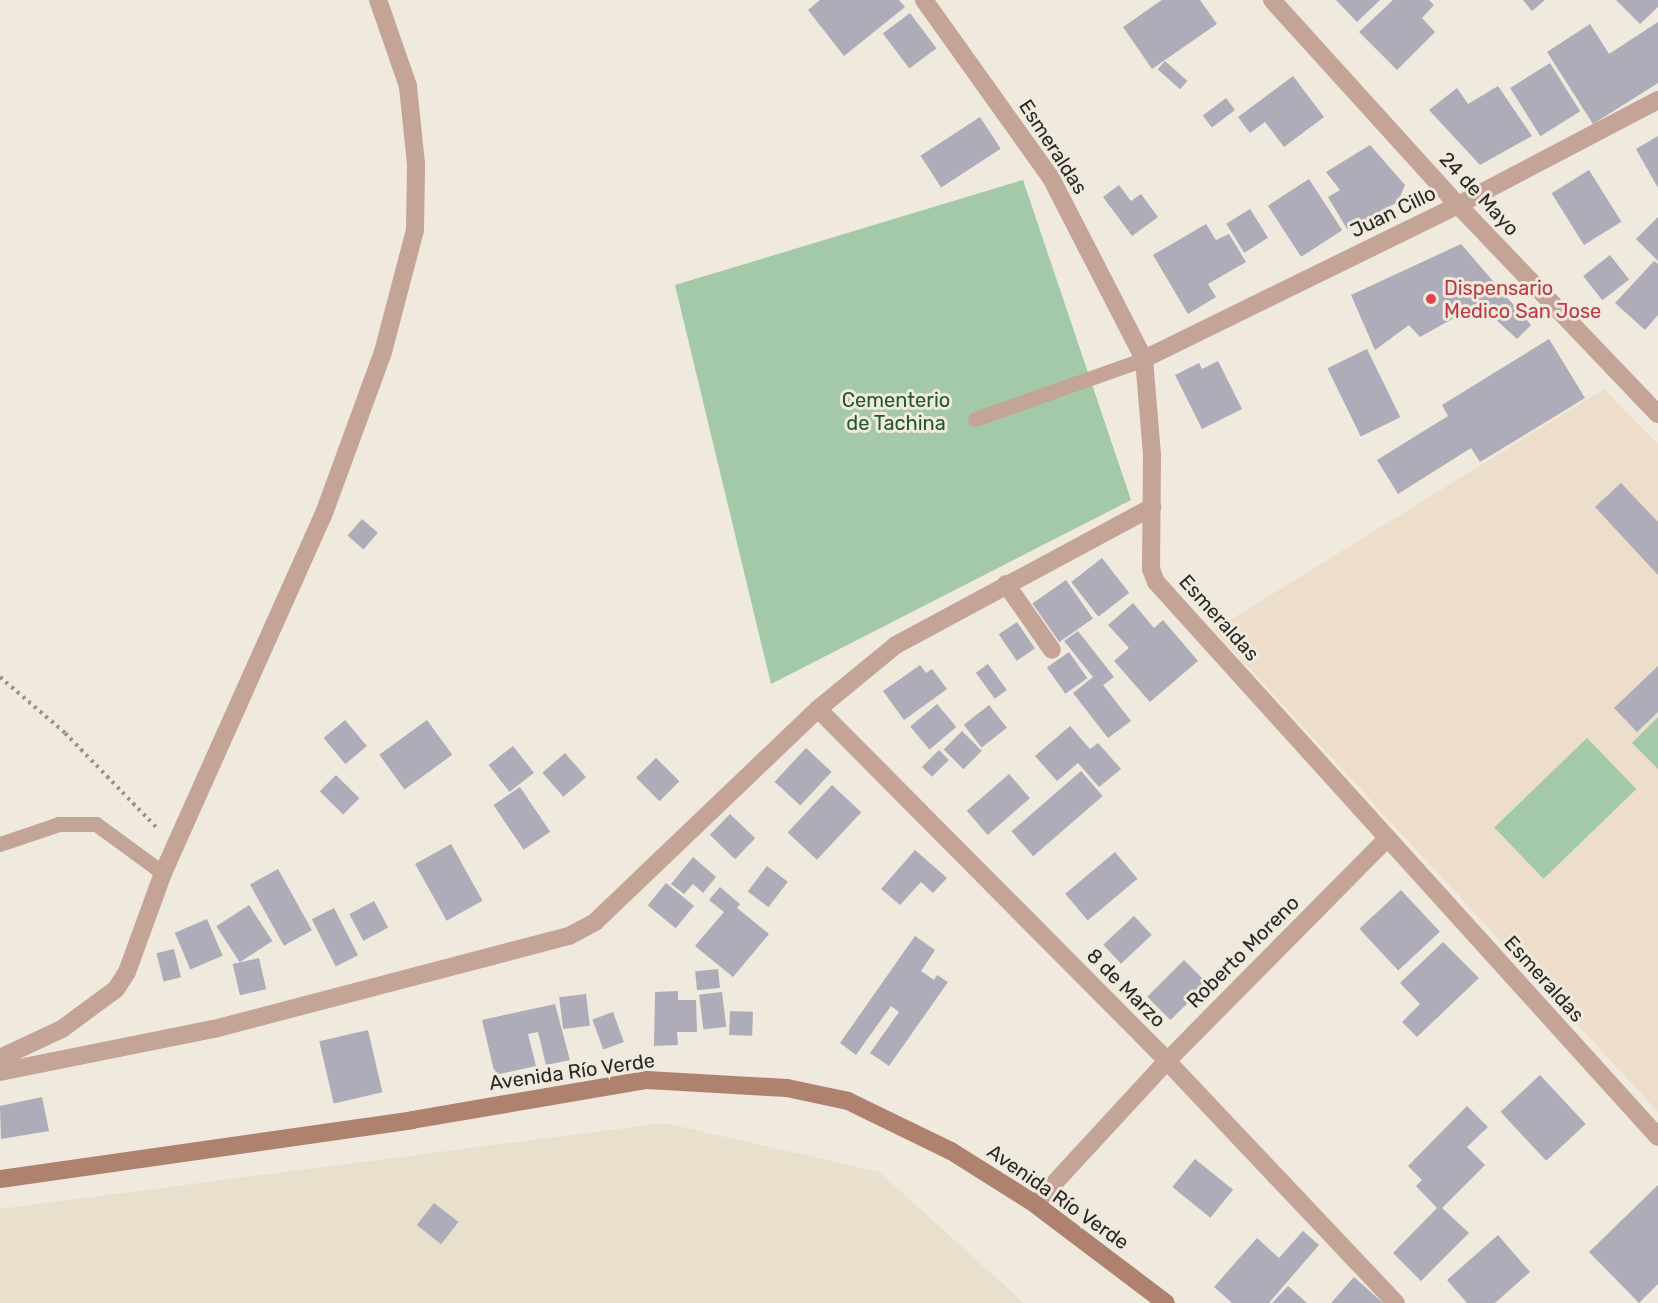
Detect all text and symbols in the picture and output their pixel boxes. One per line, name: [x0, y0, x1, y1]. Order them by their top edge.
street label: Esmeraldas: [1014, 95, 1092, 199]
street label: 24 de Mayo: [1434, 147, 1524, 241]
street label: Juan Cillo: [1346, 181, 1440, 243]
place label: Dispensario Medico San Jose: [1444, 276, 1601, 323]
marker: Dispensario Medico San Jose: [1422, 290, 1440, 308]
park label: Cementerio de Tachina: [842, 388, 950, 435]
street label: Esmeraldas: [1174, 570, 1264, 666]
street label: Roberto Moreno: [1182, 891, 1304, 1013]
street label: Esmeraldas: [1499, 931, 1589, 1027]
street label: 8 de Marzo: [1082, 944, 1170, 1032]
street label: Avenida Río Verde: [487, 1048, 657, 1096]
street label: Avenida Río Verde: [982, 1139, 1134, 1255]

